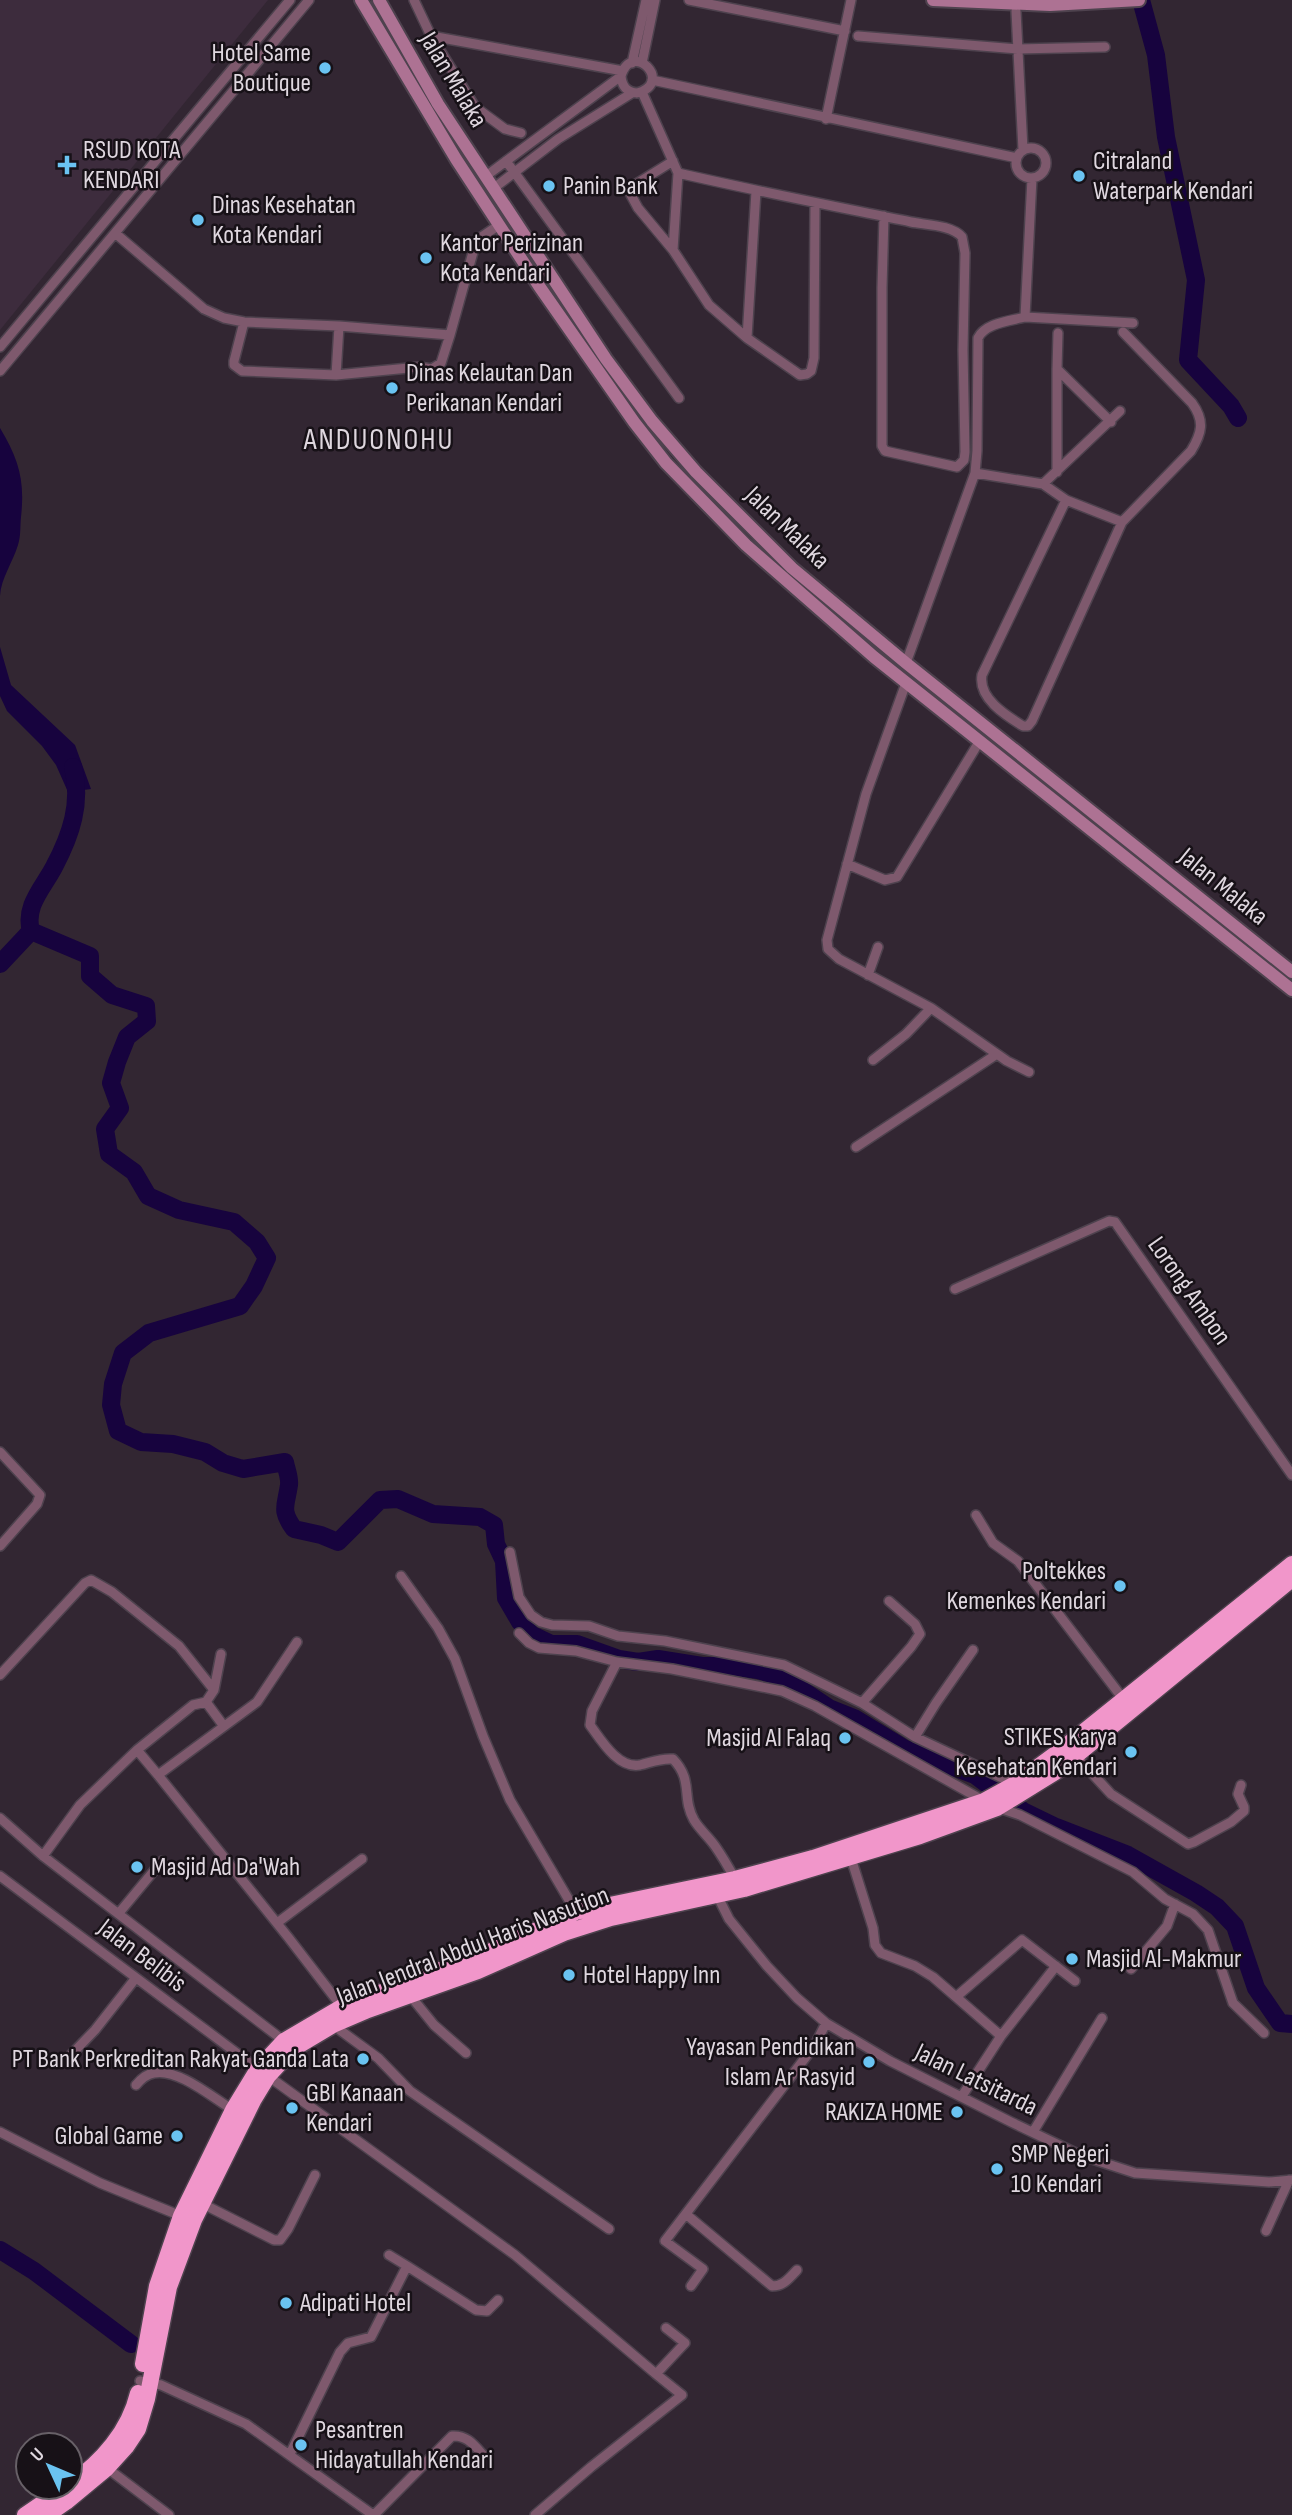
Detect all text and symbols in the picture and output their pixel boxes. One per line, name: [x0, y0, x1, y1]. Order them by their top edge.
street label: Jalan Malaka: [412, 26, 494, 133]
place label: Hotel Same Boutique: [212, 38, 311, 99]
marker: Hotel Same Boutique: [317, 60, 333, 76]
place label: RSUD KOTA KENDARI: [83, 135, 181, 196]
place label: Citraland Waterpark Kendari: [1093, 146, 1253, 207]
marker: RSUD KOTA KENDARI: [57, 155, 77, 175]
marker: Citraland Waterpark Kendari: [1071, 168, 1087, 184]
place label: Panin Bank: [563, 171, 658, 202]
marker: Panin Bank: [541, 178, 557, 194]
place label: Dinas Kesehatan Kota Kendari: [212, 190, 356, 251]
marker: Dinas Kesehatan Kota Kendari: [190, 212, 206, 228]
place label: Kantor Perizinan Kota Kendari: [440, 228, 583, 289]
marker: Kantor Perizinan Kota Kendari: [418, 250, 434, 266]
place label: Dinas Kelautan Dan Perikanan Kendari: [406, 358, 573, 419]
marker: Dinas Kelautan Dan Perikanan Kendari: [384, 380, 400, 396]
district label: ANDUONOHU: [303, 422, 454, 458]
street label: Jalan Malaka: [737, 479, 836, 576]
street label: Jalan Malaka: [1171, 841, 1274, 932]
street label: Lorong Ambon: [1141, 1231, 1237, 1351]
place label: Poltekkes Kemenkes Kendari: [946, 1556, 1106, 1617]
marker: Poltekkes Kemenkes Kendari: [1112, 1578, 1128, 1594]
place label: STIKES Karya Kesehatan Kendari: [955, 1722, 1117, 1783]
place label: Masjid Al Falaq: [706, 1723, 831, 1754]
marker: Masjid Al Falaq: [837, 1730, 853, 1746]
marker: STIKES Karya Kesehatan Kendari: [1123, 1744, 1139, 1760]
place label: Masjid Ad Da'Wah: [151, 1852, 300, 1883]
marker: Masjid Ad Da'Wah: [129, 1859, 145, 1875]
street label: Jalan Jendral Abdul Haris Nasution: [331, 1880, 614, 2013]
street label: Jalan Belibis: [91, 1912, 192, 1999]
place label: Masjid Al-Makmur: [1086, 1944, 1242, 1975]
marker: Masjid Al-Makmur: [1064, 1951, 1080, 1967]
place label: Hotel Happy Inn: [583, 1960, 720, 1991]
marker: Hotel Happy Inn: [561, 1967, 577, 1983]
place label: Yayasan Pendidikan Islam Ar Rasyid: [686, 2032, 855, 2093]
street label: Jalan Latsitarda: [909, 2037, 1042, 2123]
place label: PT Bank Perkreditan Rakyat Ganda Lata: [12, 2044, 349, 2075]
marker: PT Bank Perkreditan Rakyat Ganda Lata: [355, 2051, 371, 2067]
marker: Yayasan Pendidikan Islam Ar Rasyid: [861, 2054, 877, 2070]
place label: GBI Kanaan Kendari: [306, 2078, 404, 2139]
place label: RAKIZA HOME: [825, 2097, 943, 2128]
marker: GBI Kanaan Kendari: [284, 2100, 300, 2116]
marker: RAKIZA HOME: [949, 2104, 965, 2120]
place label: Global Game: [55, 2121, 163, 2152]
marker: Global Game: [169, 2128, 185, 2144]
place label: SMP Negeri 10 Kendari: [1011, 2139, 1109, 2200]
marker: SMP Negeri 10 Kendari: [989, 2161, 1005, 2177]
place label: Adipati Hotel: [299, 2288, 411, 2319]
marker: Adipati Hotel: [278, 2295, 294, 2311]
place label: Pesantren Hidayatullah Kendari: [315, 2415, 493, 2476]
north arrow: [14, 2431, 84, 2501]
marker: Pesantren Hidayatullah Kendari: [293, 2437, 309, 2453]
text: U: [26, 2444, 50, 2467]

